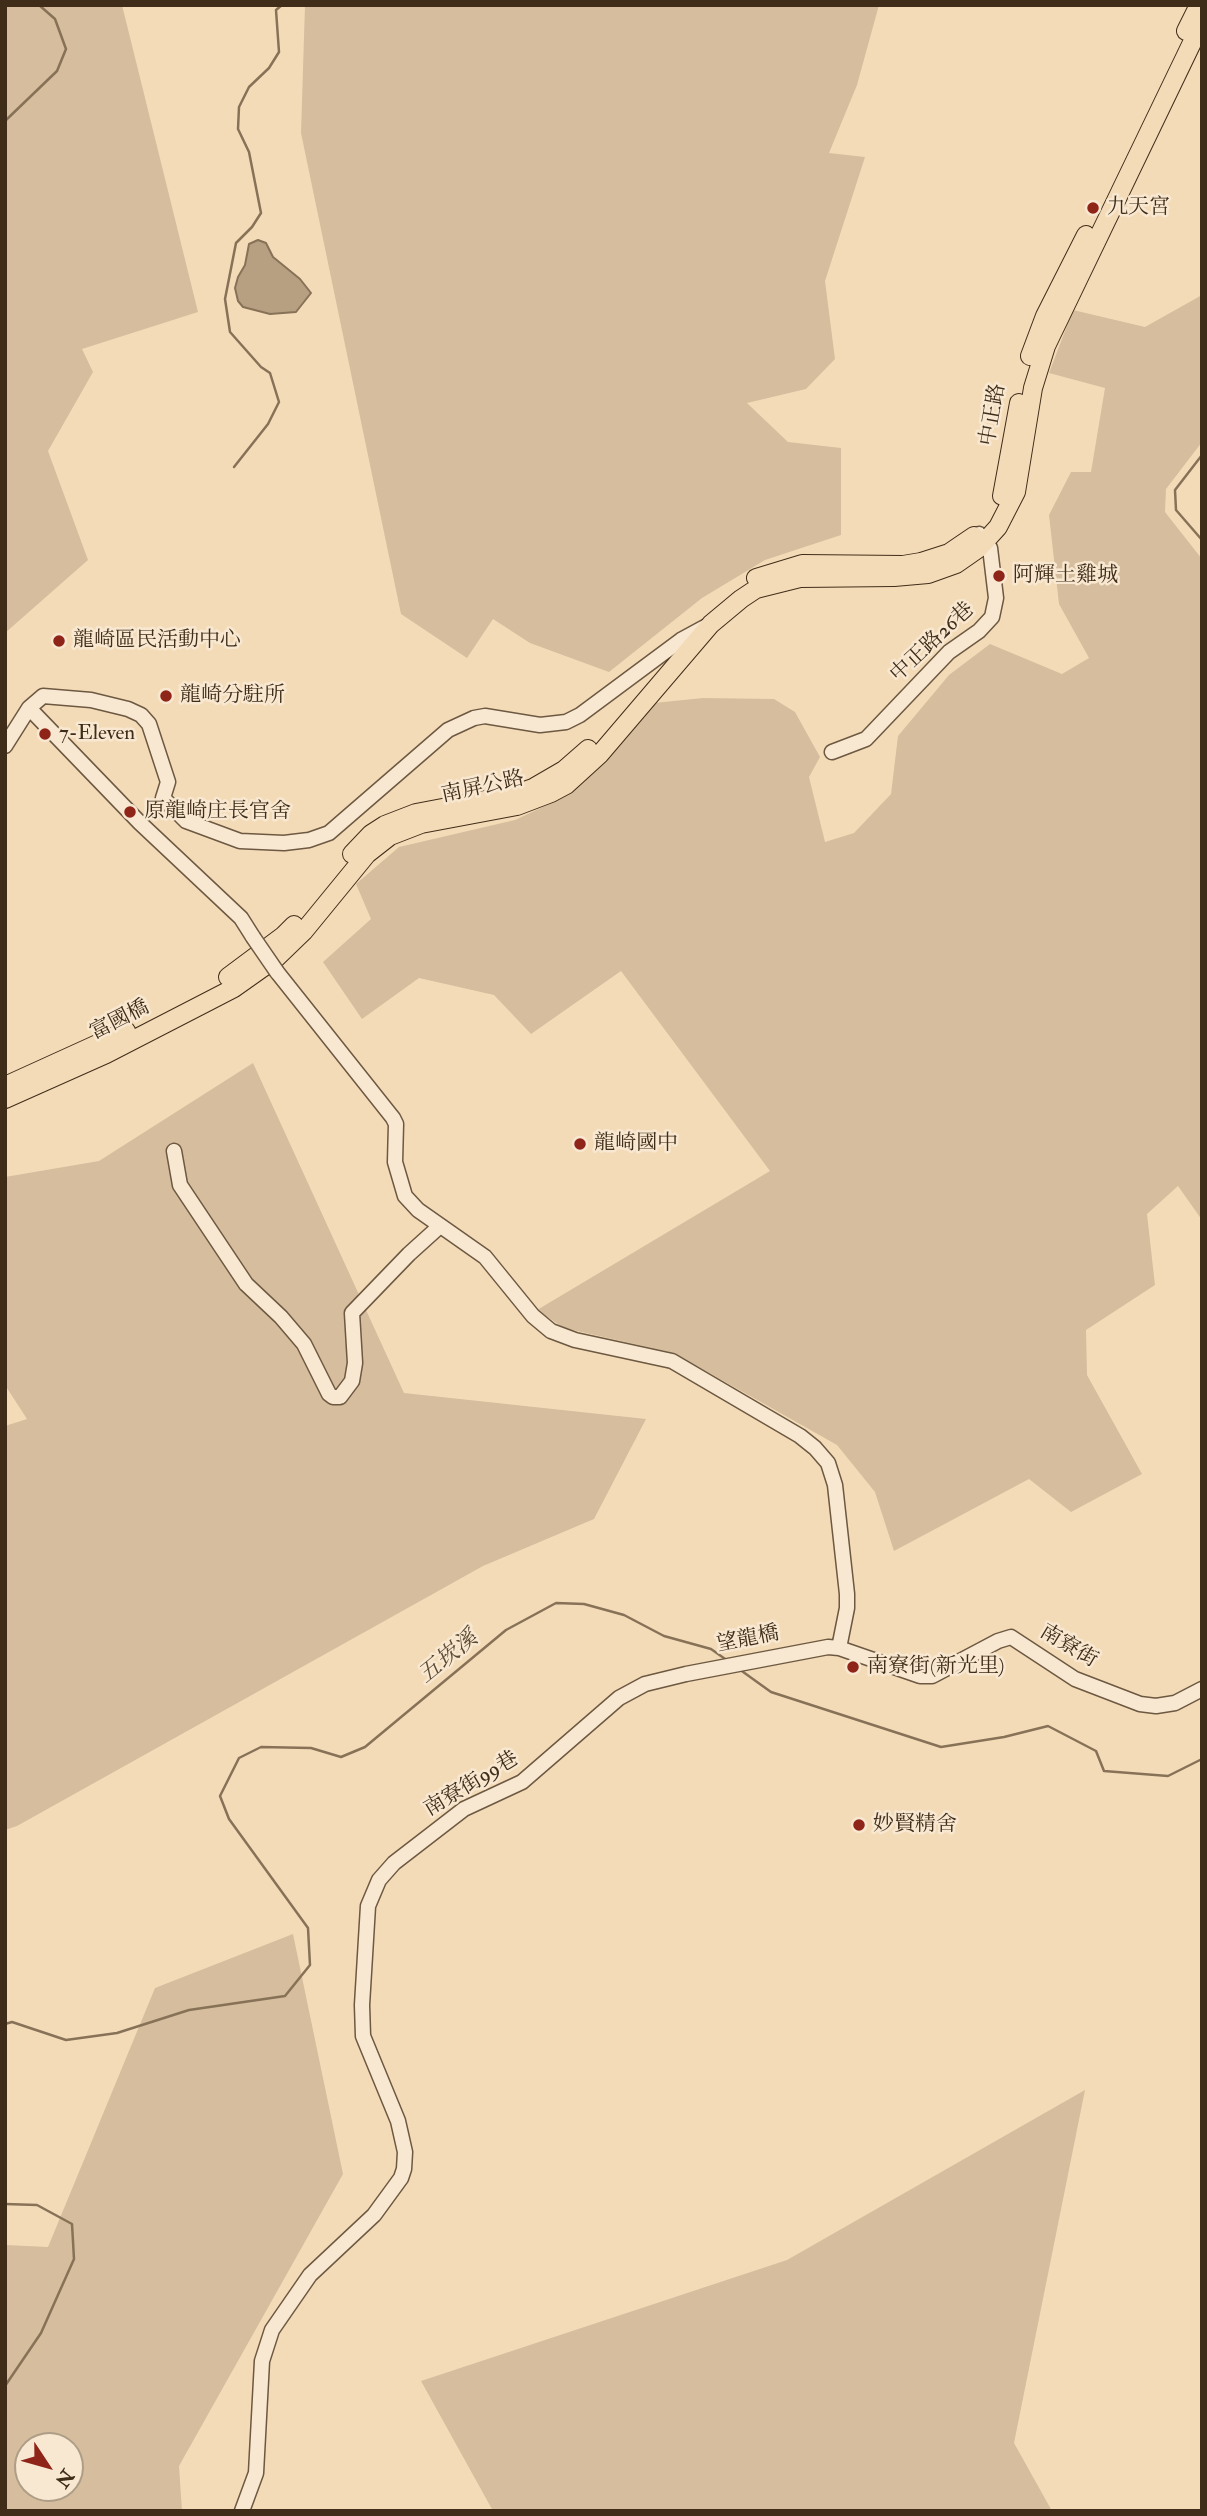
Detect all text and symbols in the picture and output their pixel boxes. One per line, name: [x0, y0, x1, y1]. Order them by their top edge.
place label: 九天宮: [1107, 195, 1170, 221]
marker: 九天宮: [1085, 200, 1101, 216]
street label: 中正路: [976, 382, 1012, 448]
place label: 阿輝土雞城: [1013, 563, 1118, 589]
marker: 阿輝土雞城: [991, 568, 1007, 584]
street label: 中正路26巷: [886, 598, 980, 688]
place label: 龍崎區民活動中心: [73, 628, 241, 654]
marker: 龍崎區民活動中心: [51, 633, 67, 649]
place label: 龍崎分駐所: [180, 683, 285, 709]
marker: 龍崎分駐所: [158, 688, 174, 704]
place label: 7-Eleven: [59, 721, 135, 747]
marker: 7-Eleven: [37, 726, 53, 742]
street label: 南屏公路: [439, 767, 527, 809]
place label: 原龍崎庄長官舍: [144, 799, 291, 825]
marker: 原龍崎庄長官舍: [122, 804, 138, 820]
street label: 富國橋: [86, 995, 154, 1047]
place label: 龍崎國中: [594, 1131, 678, 1157]
marker: 龍崎國中: [572, 1136, 588, 1152]
street label: 南寮街: [1035, 1620, 1101, 1674]
street label: 望龍橋: [715, 1622, 781, 1658]
water label: 五崁溪: [414, 1626, 484, 1690]
place label: 南寮街(新光里): [867, 1654, 1004, 1680]
marker: 南寮街(新光里): [845, 1659, 861, 1675]
street label: 南寮街99巷: [420, 1747, 524, 1823]
place label: 妙賢精舍: [873, 1812, 957, 1838]
marker: 妙賢精舍: [851, 1817, 867, 1833]
north arrow: [14, 2432, 84, 2502]
text: N: [50, 2464, 79, 2492]

